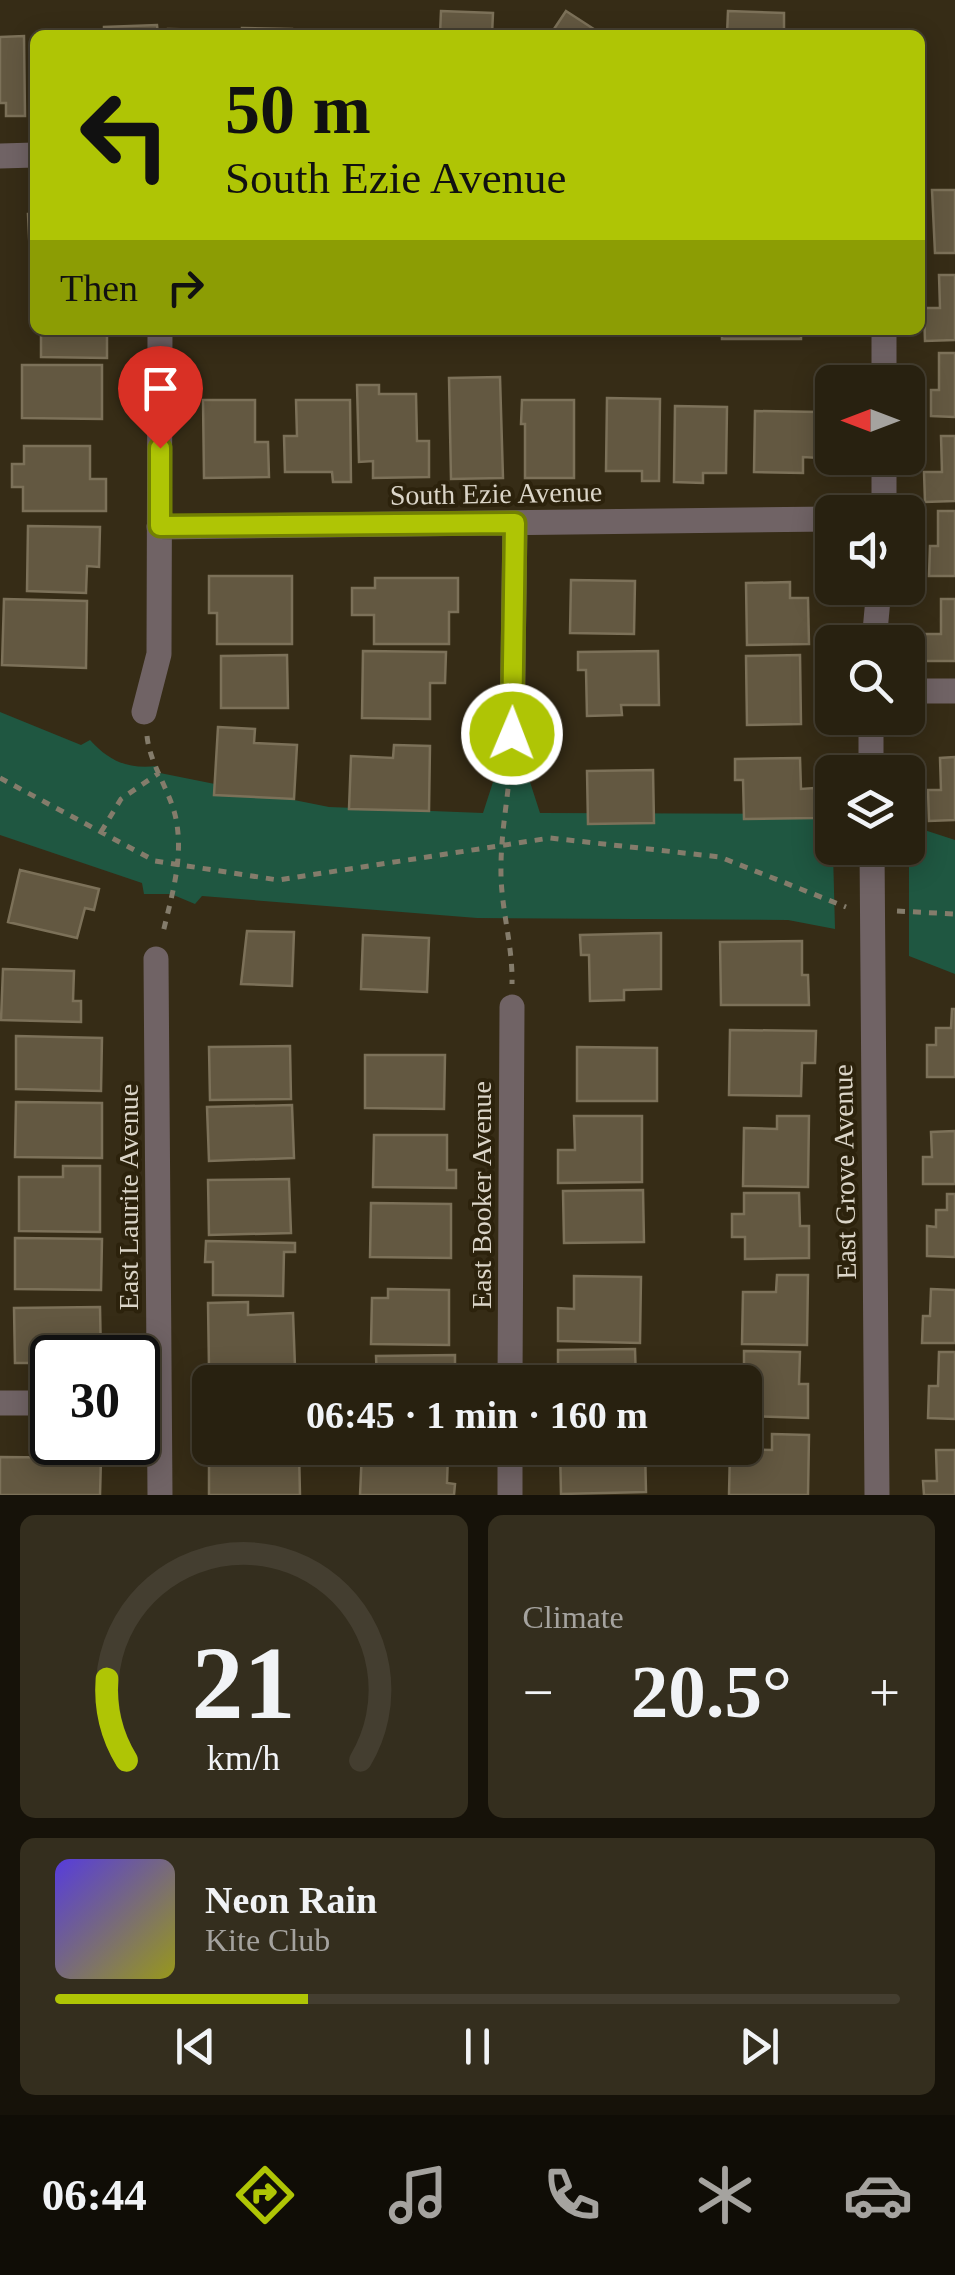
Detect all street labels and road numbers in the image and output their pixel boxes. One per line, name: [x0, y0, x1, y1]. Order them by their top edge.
street label: South Ezie Avenue: [389, 476, 603, 511]
street label: East Grove Avenue: [827, 1064, 862, 1280]
street label: East Booker Avenue: [466, 1081, 497, 1309]
street label: East Laurite Avenue: [113, 1084, 144, 1310]

